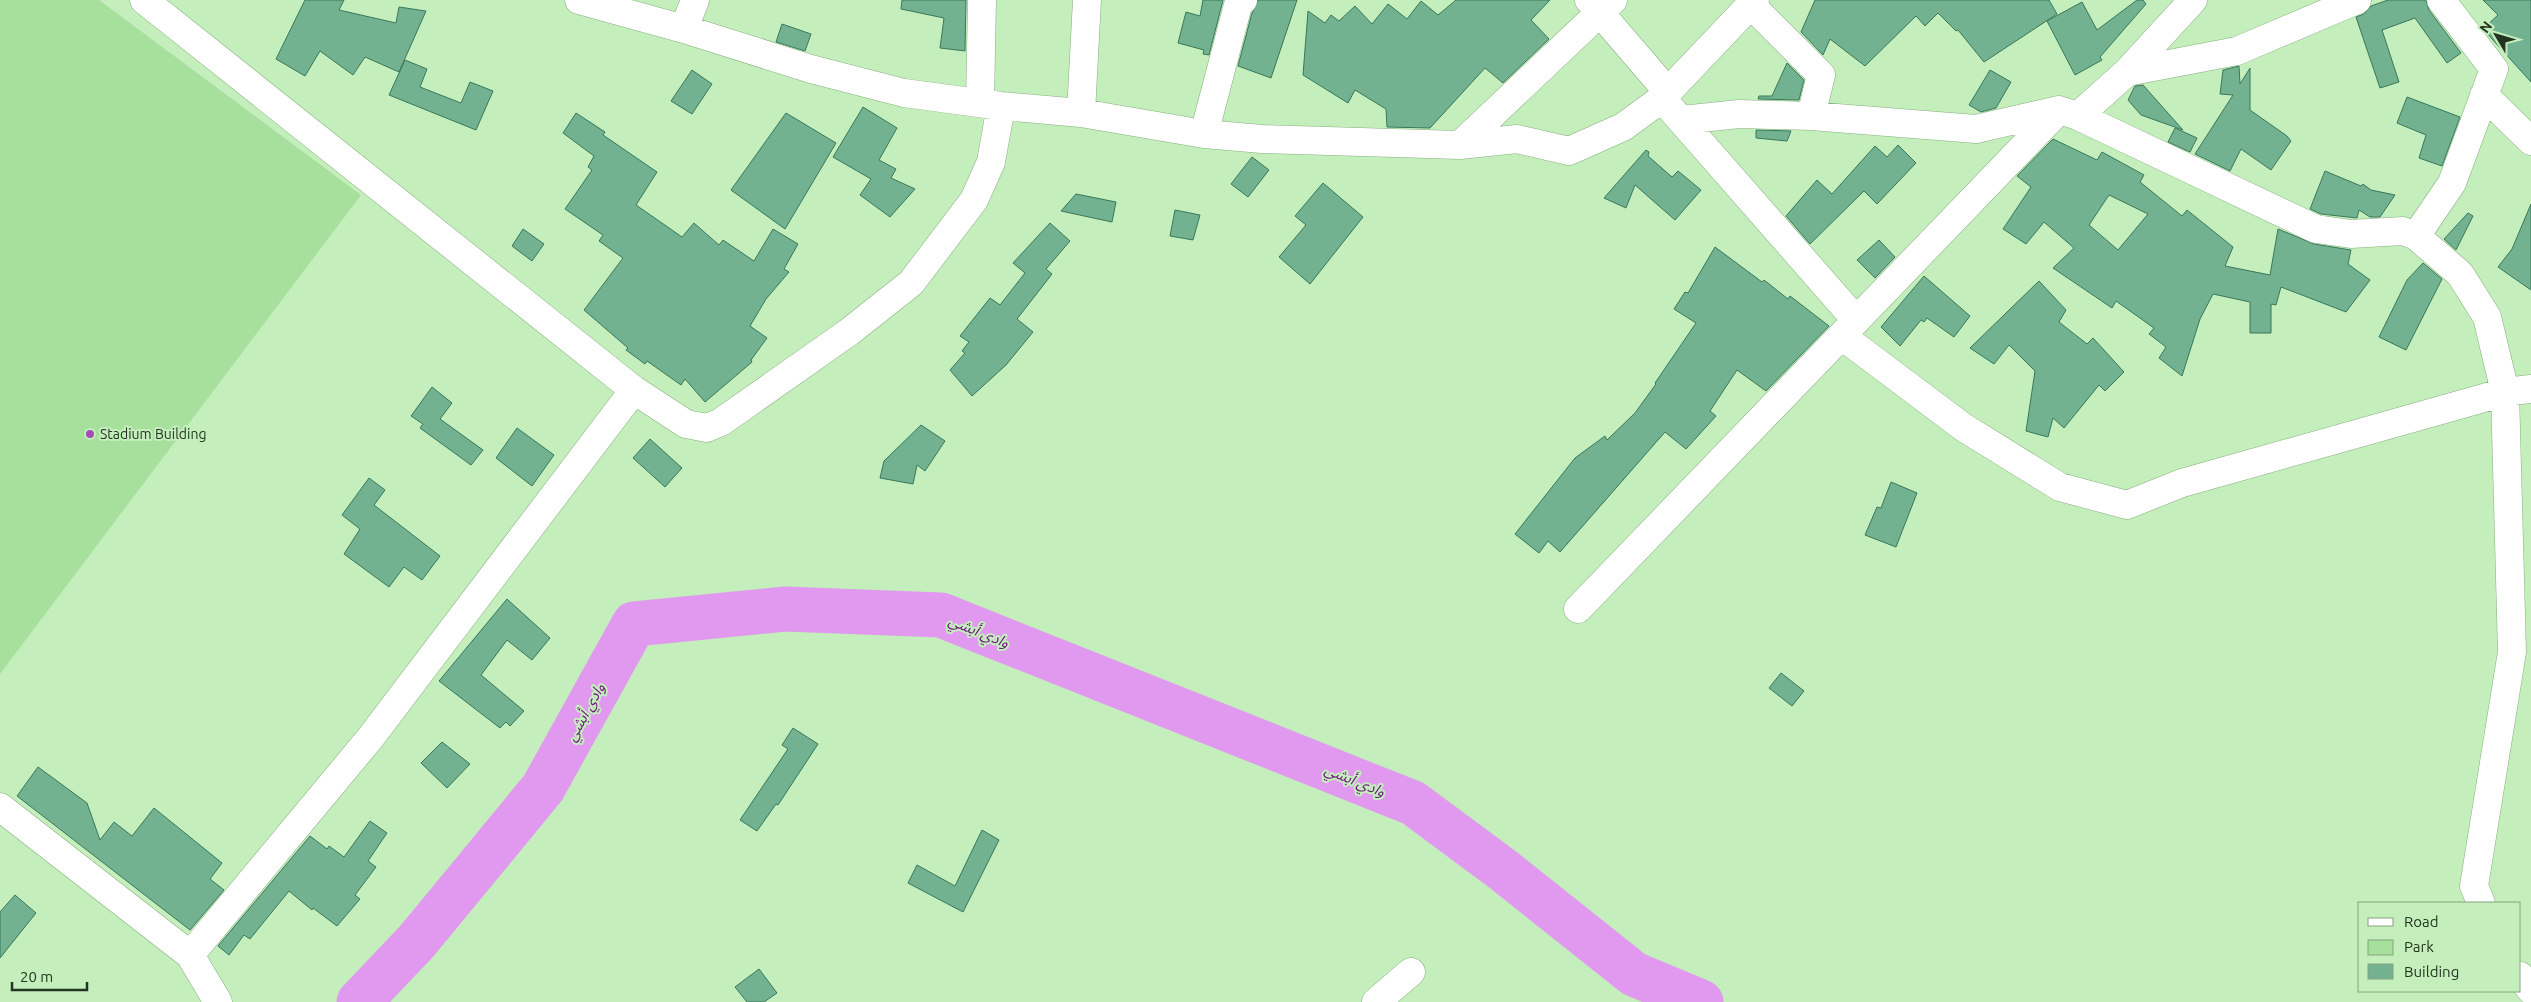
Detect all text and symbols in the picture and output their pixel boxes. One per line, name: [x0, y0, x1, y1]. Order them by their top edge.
north arrow: [2471, 10, 2521, 60]
text: N: [2476, 18, 2495, 36]
place label: Stadium Building: [100, 426, 206, 442]
marker: Stadium Building: [84, 428, 96, 440]
water label: وادي أبشي: [945, 610, 1012, 654]
water label: وادي أبشي: [561, 679, 611, 746]
water label: وادي أبشي: [1321, 759, 1388, 803]
legend: [2358, 902, 2521, 992]
text: Road: [2404, 913, 2439, 930]
text: Park: [2404, 938, 2434, 955]
scale bar: [12, 960, 88, 992]
text: Building: [2404, 963, 2459, 980]
text: 20 m: [20, 968, 53, 985]

